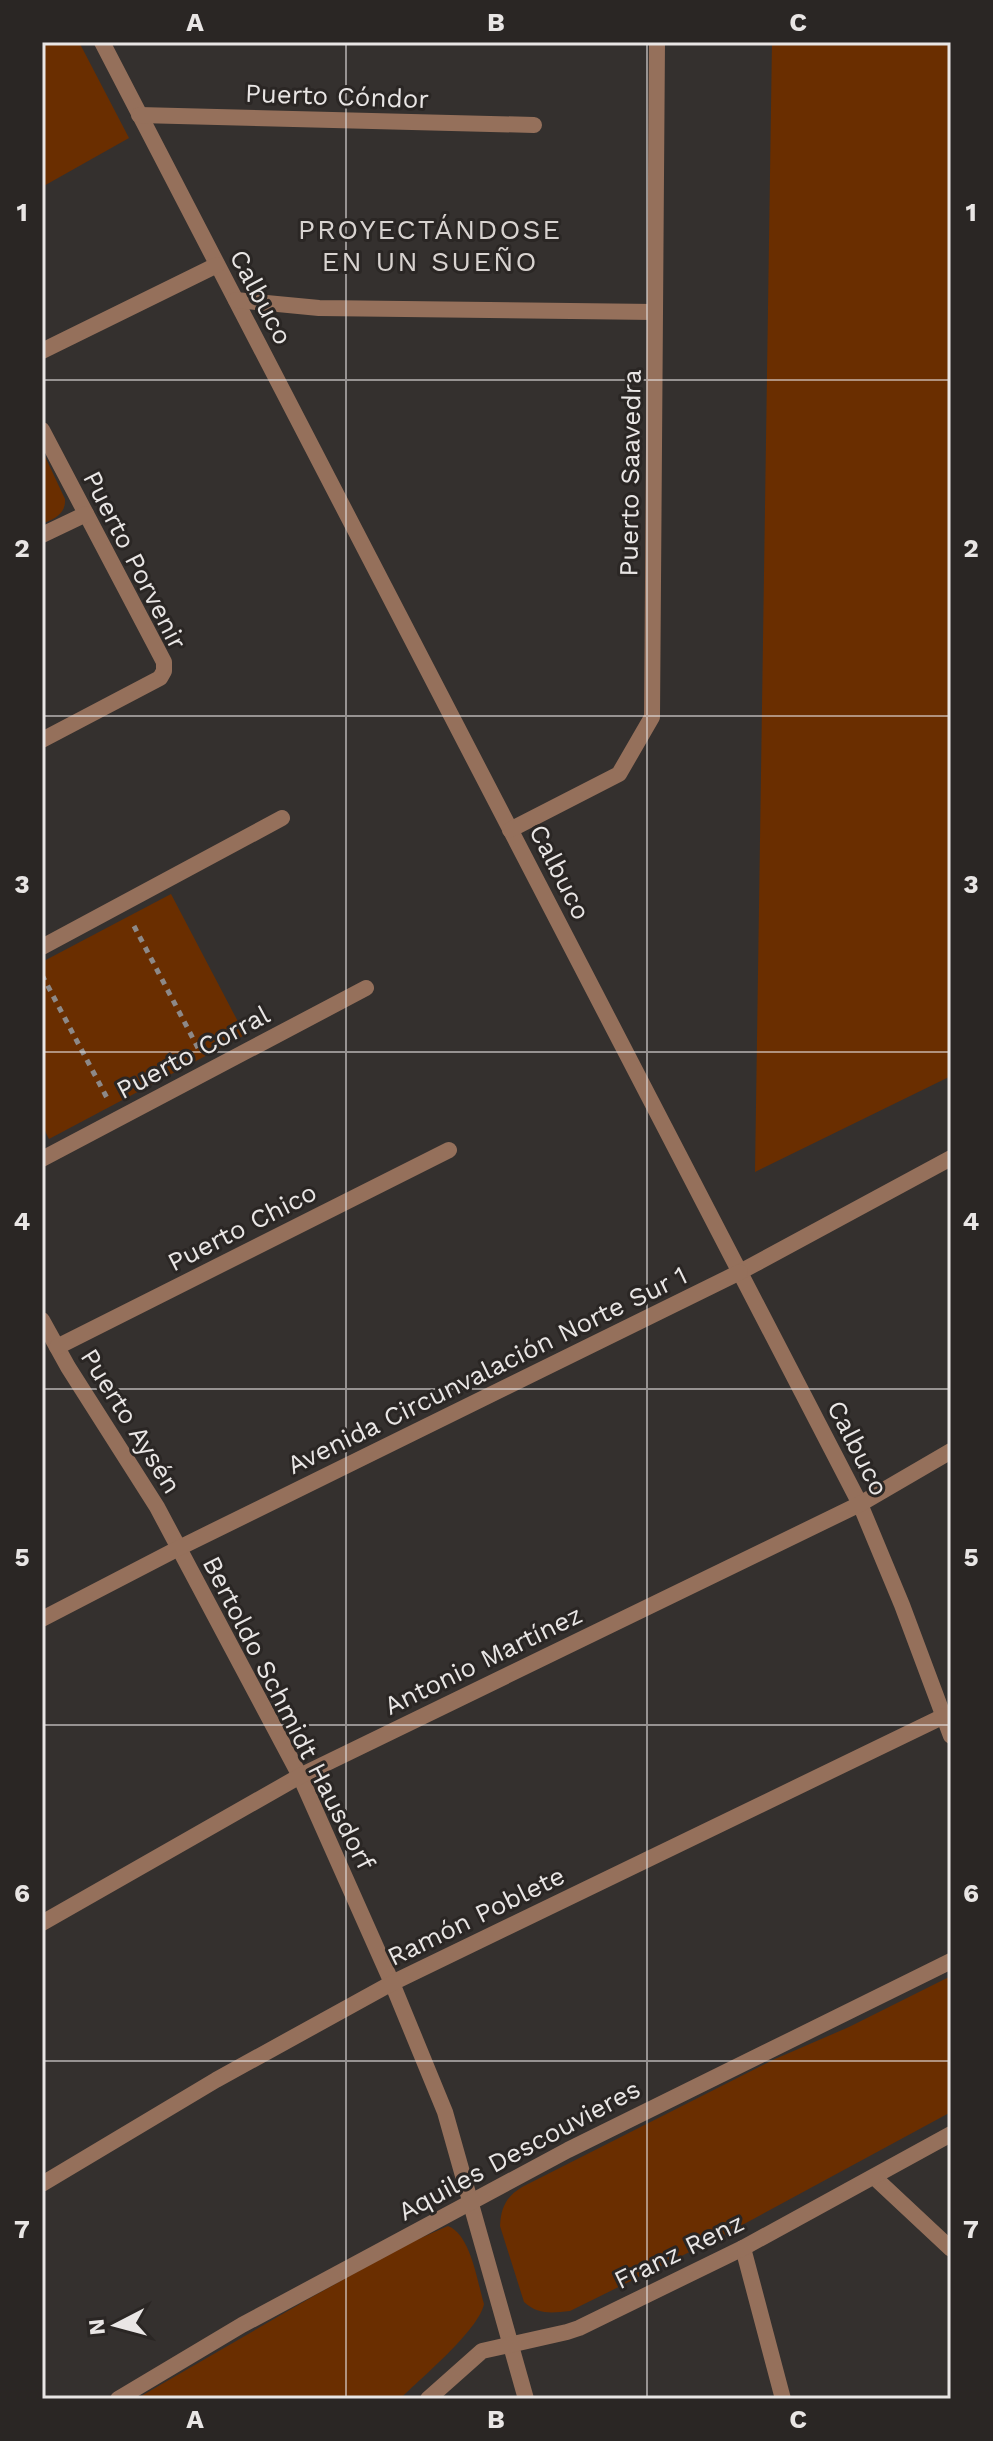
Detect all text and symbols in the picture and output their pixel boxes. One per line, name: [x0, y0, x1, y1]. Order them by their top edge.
text: A: [186, 7, 204, 37]
text: B: [487, 7, 505, 37]
text: C: [789, 7, 807, 37]
street label: Puerto Cóndor: [244, 78, 430, 114]
text: 1: [16, 197, 28, 227]
text: 1: [965, 197, 977, 227]
district label: PROYECTÁNDOSE EN UN SUEÑO: [298, 213, 562, 278]
street label: Calbuco: [224, 244, 298, 350]
street label: Puerto Saavedra: [613, 369, 647, 577]
street label: Puerto Porvenir: [77, 466, 193, 654]
text: 2: [14, 533, 30, 563]
text: 2: [963, 533, 979, 563]
street label: Calbuco: [523, 819, 597, 925]
text: 3: [14, 869, 30, 899]
text: 3: [963, 869, 979, 899]
street label: Puerto Corral: [111, 999, 275, 1105]
street label: Puerto Chico: [163, 1177, 321, 1277]
text: 4: [14, 1206, 31, 1236]
text: 4: [963, 1206, 980, 1236]
street label: Avenida Circunvalación Norte Sur 1: [282, 1260, 692, 1480]
street label: Puerto Aysén: [75, 1343, 187, 1499]
street label: Calbuco: [821, 1395, 895, 1501]
text: 5: [14, 1542, 30, 1572]
text: 5: [963, 1542, 979, 1572]
street label: Bertoldo Schmidt Hausdorf: [197, 1551, 381, 1875]
street label: Antonio Martínez: [379, 1599, 587, 1721]
street label: Ramón Poblete: [383, 1860, 569, 1972]
text: 6: [14, 1878, 30, 1908]
text: 6: [963, 1878, 979, 1908]
street label: Aquiles Descouvieres: [393, 2073, 645, 2227]
street label: Franz Renz: [609, 2207, 749, 2295]
text: 7: [14, 2214, 30, 2244]
text: 7: [963, 2214, 979, 2244]
north arrow: [76, 2285, 156, 2365]
text: N: [83, 2318, 110, 2336]
text: A: [186, 2404, 204, 2434]
text: B: [487, 2404, 505, 2434]
text: C: [789, 2404, 807, 2434]

